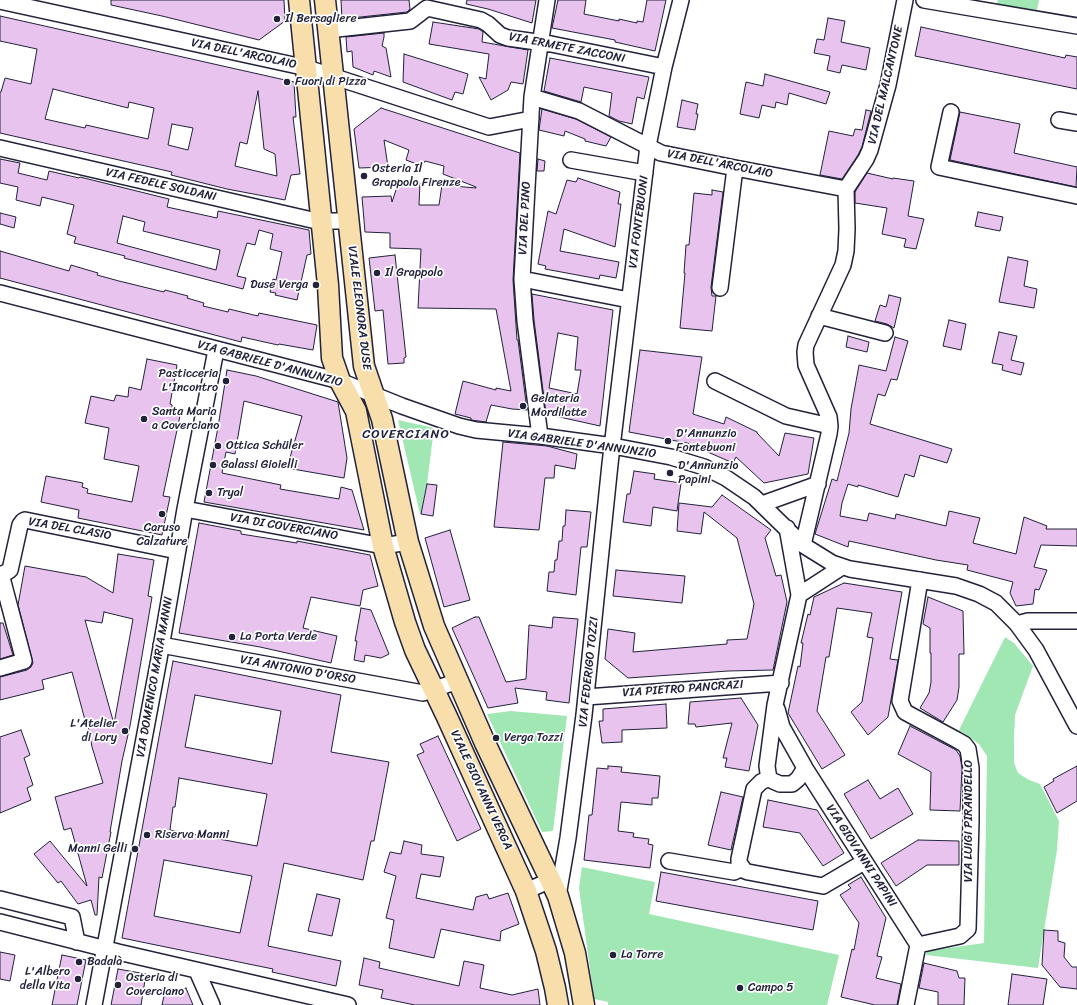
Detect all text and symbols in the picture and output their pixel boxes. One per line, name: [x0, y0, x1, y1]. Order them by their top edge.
place label: Il Bersagliere: [285, 12, 357, 26]
marker: Il Bersagliere: [272, 14, 282, 24]
street label: VIA DEL MALCANTONE: [865, 24, 907, 146]
street label: VIA ERMETE ZACCONI: [508, 30, 626, 66]
street label: VIA DELL'ARCOLAIO: [190, 36, 298, 72]
place label: Fuori di Pizza: [295, 75, 366, 89]
marker: Fuori di Pizza: [282, 77, 292, 87]
street label: VIA DELL'ARCOLAIO: [666, 147, 774, 181]
place label: Osteria Il Grappolo Firenze: [372, 162, 461, 190]
street label: VIA FEDELE SOLDANI: [104, 165, 218, 205]
marker: Osteria Il Grappolo Firenze: [359, 171, 369, 181]
street label: VIA FONTEBUONI: [626, 175, 652, 269]
street label: VIA DEL PINO: [516, 181, 534, 255]
street label: VIALE ELEONORA DUSE: [344, 245, 374, 371]
place label: Il Grappolo: [385, 266, 443, 280]
marker: Il Grappolo: [372, 268, 382, 278]
place label: Duse Verga: [250, 278, 308, 292]
marker: Duse Verga: [311, 280, 321, 290]
street label: VIA GABRIELE D'ANNUNZIO: [196, 338, 344, 390]
place label: Pasticceria L'Incontro: [159, 367, 218, 395]
marker: Pasticceria L'Incontro: [221, 376, 231, 386]
place label: Gelateria Mordilatte: [531, 392, 587, 420]
marker: Gelateria Mordilatte: [518, 401, 528, 411]
place label: Santa Maria a Coverciano: [152, 405, 219, 433]
marker: Santa Maria a Coverciano: [139, 414, 149, 424]
street label: VIA GABRIELE D'ANNUNZIO: [507, 426, 657, 462]
district label: COVERCIANO: [362, 427, 450, 443]
place label: D'Annunzio Fontebuoni: [676, 427, 736, 455]
marker: D'Annunzio Fontebuoni: [663, 436, 673, 446]
place label: Ottica Schüler: [226, 439, 303, 453]
marker: Ottica Schüler: [213, 441, 223, 451]
place label: Galassi Gioielli: [221, 458, 297, 472]
place label: D'Annunzio Papini: [678, 459, 738, 487]
marker: Galassi Gioielli: [208, 460, 218, 470]
marker: D'Annunzio Papini: [665, 468, 675, 478]
place label: Tryal: [217, 486, 243, 500]
marker: Tryal: [204, 488, 214, 498]
marker: Caruso Calzature: [157, 509, 167, 519]
street label: VIA DI COVERCIANO: [229, 510, 339, 544]
street label: VIA DEL CLASIO: [27, 515, 113, 543]
place label: Caruso Calzature: [136, 521, 188, 549]
street label: VIA DOMENICO MARIA MANNI: [134, 595, 176, 759]
street label: VIA FEDERIGO TOZZI: [576, 616, 602, 728]
place label: La Porta Verde: [240, 630, 317, 644]
marker: La Porta Verde: [227, 632, 237, 642]
street label: VIA ANTONIO D'ORSO: [239, 653, 357, 687]
street label: VIA PIETRO PANCRAZI: [622, 678, 744, 700]
place label: L'Atelier di Lory: [70, 717, 117, 745]
marker: L'Atelier di Lory: [120, 726, 130, 736]
street label: VIALE GIOVANNI VERGA: [447, 728, 515, 852]
place label: Verga Tozzi: [504, 731, 563, 745]
marker: Verga Tozzi: [491, 733, 501, 743]
street label: VIA LUIGI PIRANDELLO: [962, 760, 976, 882]
street label: VIA GIOVANNI PAPINI: [822, 802, 900, 910]
place label: Riserva Manni: [155, 828, 229, 842]
marker: Riserva Manni: [142, 830, 152, 840]
place label: Manni Gelli: [68, 842, 127, 856]
marker: Manni Gelli: [130, 844, 140, 854]
place label: La Torre: [621, 948, 663, 962]
marker: La Torre: [608, 950, 618, 960]
place label: Badalà: [87, 955, 122, 969]
marker: Badalà: [74, 957, 84, 967]
place label: L'Albero della Vita: [20, 965, 70, 993]
place label: Osteria di Coverciano: [126, 971, 184, 999]
marker: L'Albero della Vita: [73, 974, 83, 984]
marker: Osteria di Coverciano: [113, 980, 123, 990]
place label: Campo 5: [748, 981, 794, 995]
marker: Campo 5: [735, 983, 745, 993]

